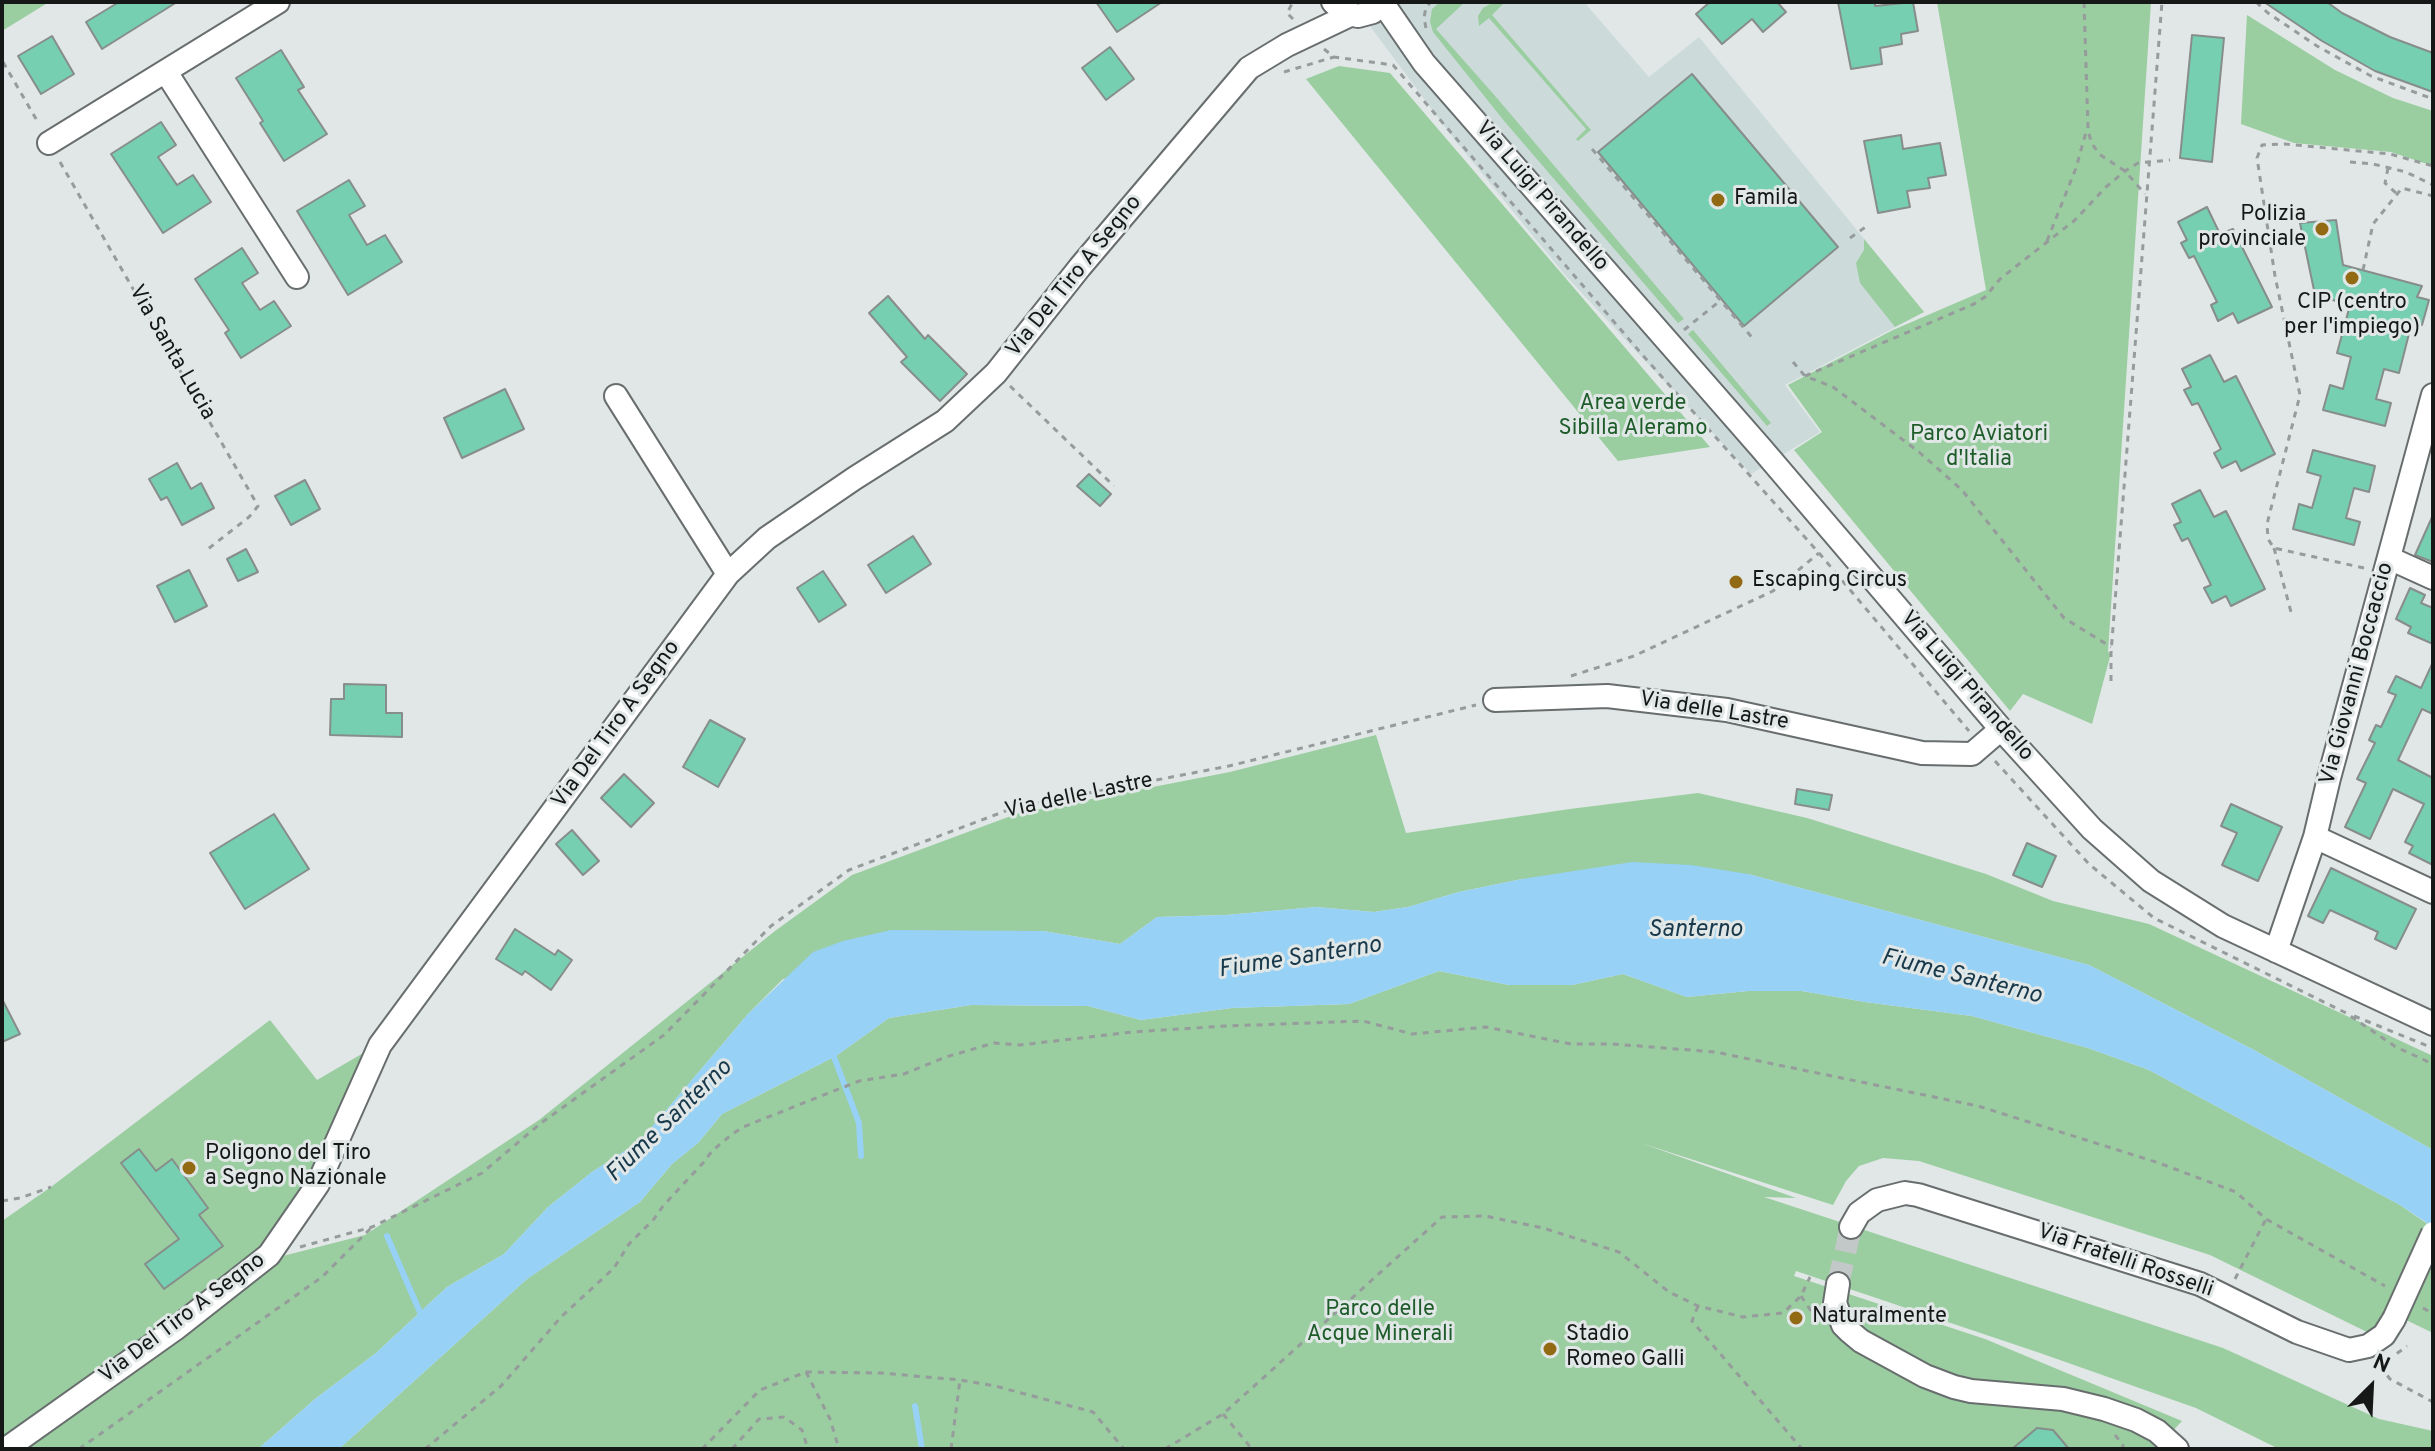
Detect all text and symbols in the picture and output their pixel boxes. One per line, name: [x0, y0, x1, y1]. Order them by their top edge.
street label: Via Luigi Pirandello: [1469, 117, 1613, 277]
place label: Famila: [1734, 187, 1798, 213]
street label: Via Del Tiro A Segno: [1002, 191, 1148, 363]
marker: Famila: [1709, 191, 1727, 209]
place label: Polizia provinciale: [2198, 203, 2306, 254]
marker: Polizia provinciale: [2313, 220, 2331, 238]
marker: CIP (centro per l'impiego): [2343, 269, 2361, 287]
street label: Via Santa Lucia: [122, 281, 220, 425]
place label: CIP (centro per l'impiego): [2284, 291, 2420, 342]
park label: Area verde Sibilla Aleramo: [1559, 392, 1707, 444]
park label: Parco Aviatori d'Italia: [1910, 423, 2048, 474]
street label: Via Giovanni Boccaccio: [2316, 560, 2400, 788]
place label: Escaping Circus: [1752, 569, 1907, 595]
marker: Escaping Circus: [1727, 573, 1745, 591]
street label: Via Luigi Pirandello: [1894, 607, 2038, 767]
street label: Via Del Tiro A Segno: [547, 636, 687, 814]
street label: Via delle Lastre: [1638, 687, 1790, 737]
street label: Via delle Lastre: [1003, 768, 1155, 826]
water label: Santerno: [1648, 917, 1742, 945]
water label: Fiume Santerno: [1217, 932, 1383, 986]
water label: Fiume Santerno: [1878, 944, 2044, 1012]
water label: Fiume Santerno: [601, 1055, 739, 1189]
place label: Poligono del Tiro a Segno Nazionale: [205, 1142, 386, 1194]
marker: Poligono del Tiro a Segno Nazionale: [180, 1159, 198, 1177]
street label: Via Fratelli Rosselli: [2033, 1219, 2217, 1305]
street label: Via Del Tiro A Segno: [95, 1248, 271, 1390]
park label: Parco delle Acque Minerali: [1307, 1298, 1453, 1350]
place label: Naturalmente: [1812, 1305, 1947, 1331]
marker: Naturalmente: [1787, 1309, 1805, 1327]
place label: Stadio Romeo Galli: [1566, 1323, 1685, 1374]
marker: Stadio Romeo Galli: [1541, 1340, 1559, 1358]
north arrow: [2331, 1347, 2411, 1427]
text: N: [2368, 1349, 2394, 1380]

